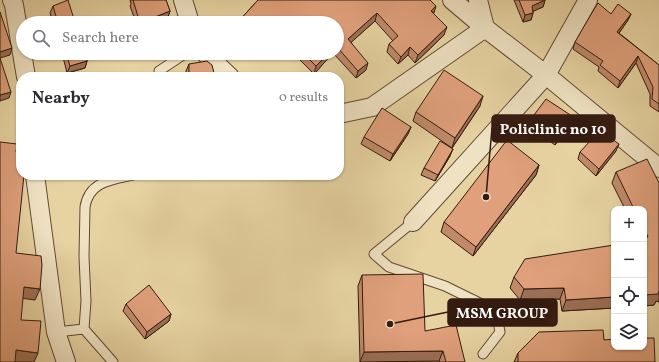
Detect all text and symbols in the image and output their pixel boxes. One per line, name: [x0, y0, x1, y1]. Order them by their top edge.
search box: [16, 16, 344, 60]
icon: search: [30, 27, 52, 49]
text: Search here: [62, 28, 139, 49]
text: Nearby: [32, 87, 90, 110]
text: 0 results: [279, 89, 328, 107]
callout: Policlinic no 10: [492, 115, 615, 142]
text: Policlinic no 10: [500, 120, 606, 141]
map controls: [611, 206, 647, 350]
button: +: [611, 206, 647, 242]
button: −: [611, 242, 647, 278]
button: locate: [611, 278, 647, 314]
callout: MSM GROUP: [448, 299, 557, 326]
text: MSM GROUP: [456, 304, 549, 325]
button: layers: [611, 314, 647, 350]

